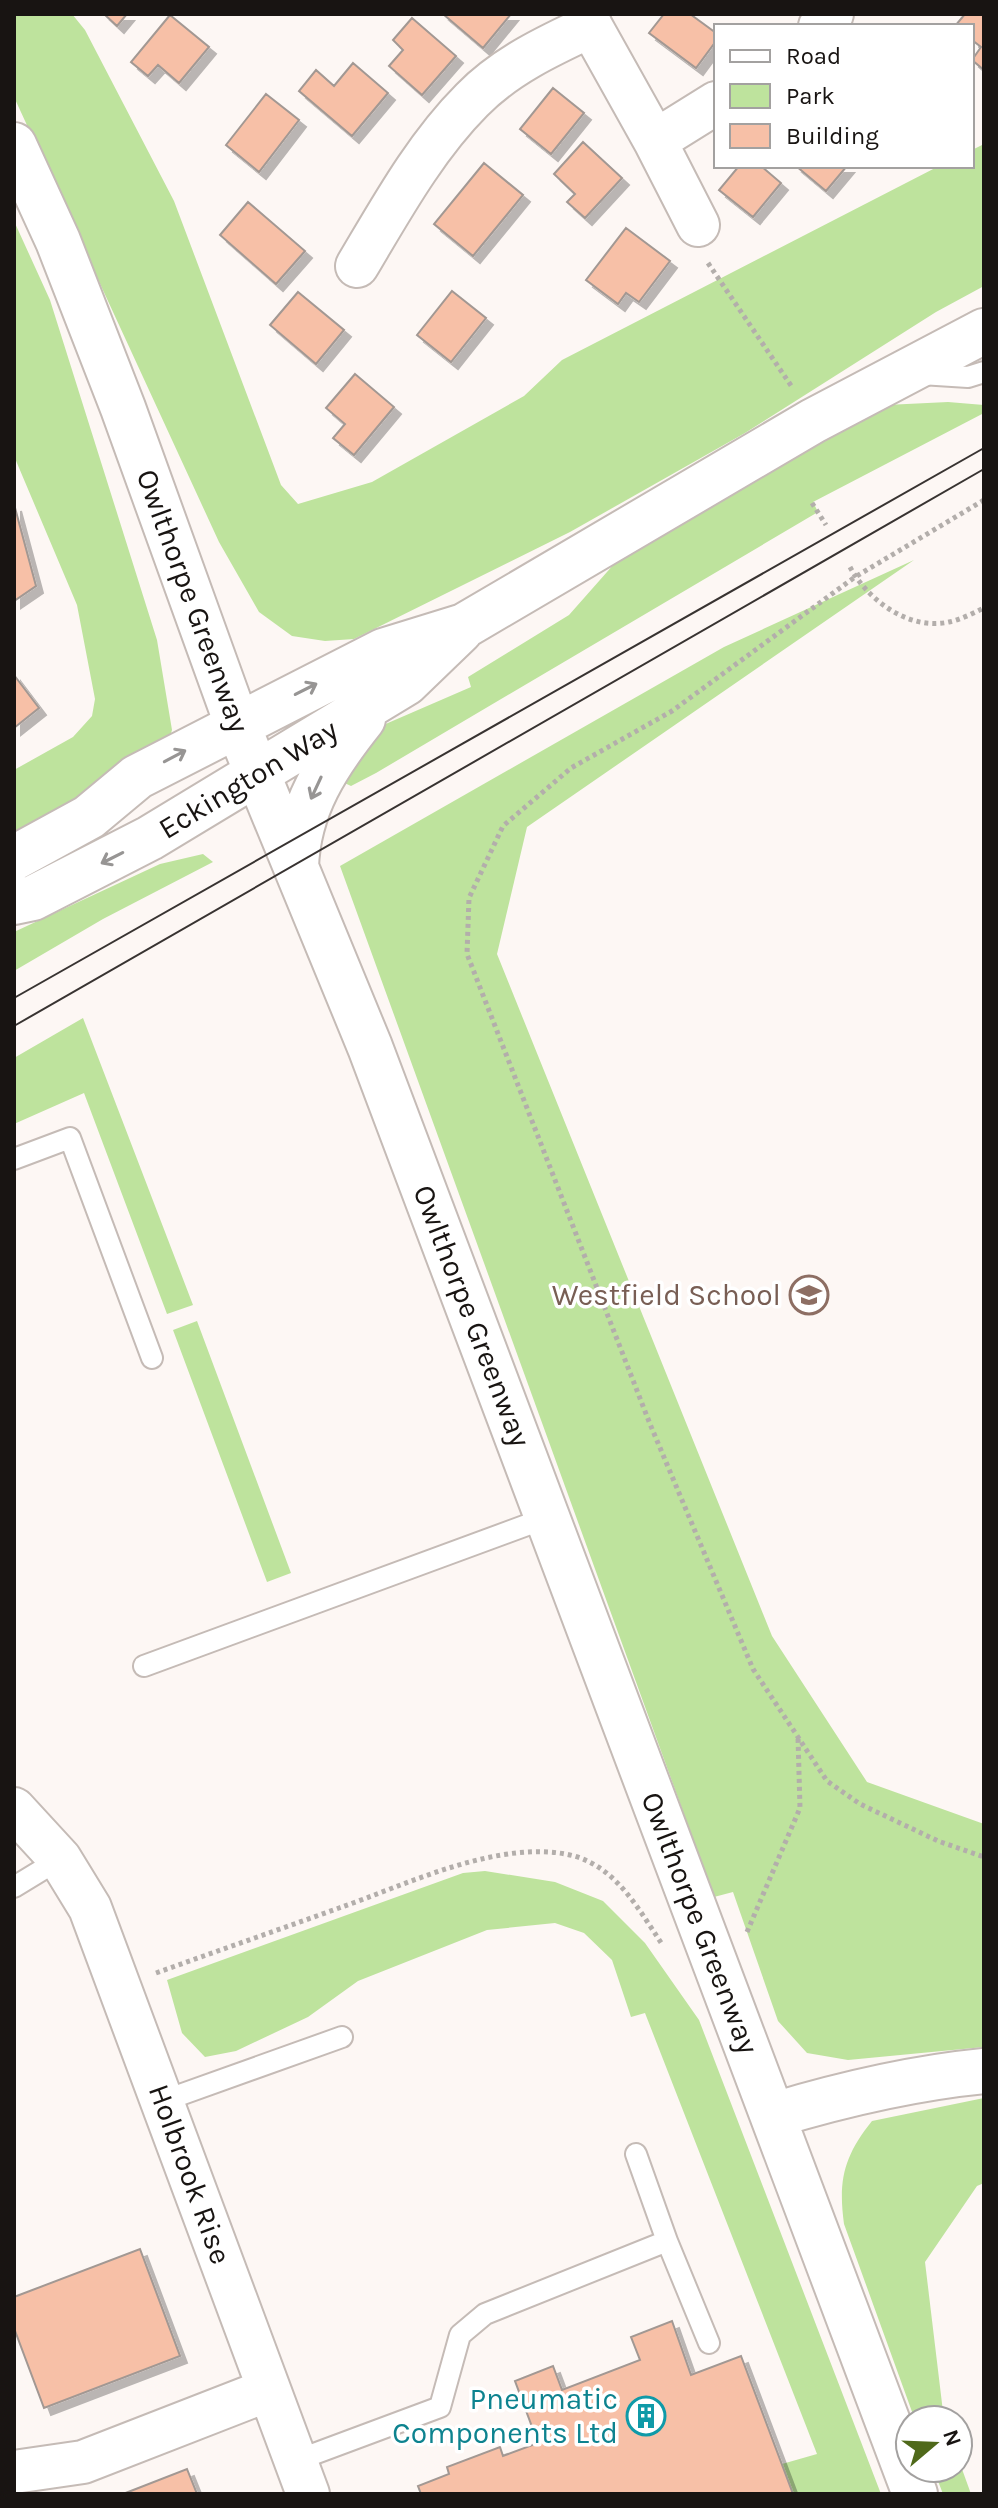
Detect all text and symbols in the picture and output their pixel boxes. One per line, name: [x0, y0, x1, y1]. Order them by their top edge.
legend: [714, 24, 974, 168]
text: Road: [786, 42, 841, 70]
text: Park: [786, 82, 835, 110]
text: Building: [786, 122, 879, 150]
street label: Owlthorpe Greenway: [129, 464, 257, 738]
one-way arrow: [294, 681, 318, 696]
street label: Eckington Way: [152, 711, 344, 847]
one-way arrow: [163, 748, 187, 764]
one-way arrow: [308, 776, 323, 800]
one-way arrow: [101, 850, 125, 866]
street label: Owlthorpe Greenway: [405, 1180, 539, 1452]
school or university icon: Westfield School: [788, 1274, 830, 1316]
place label: Westfield School: [552, 1277, 781, 1313]
street label: Owlthorpe Greenway: [633, 1787, 767, 2059]
street label: Holbrook Rise: [141, 2079, 239, 2269]
place label: Pneumatic Components Ltd: [392, 2381, 618, 2451]
building icon: Pneumatic Components Ltd: [625, 2395, 667, 2437]
north arrow: [894, 2404, 974, 2484]
text: N: [937, 2426, 967, 2450]

